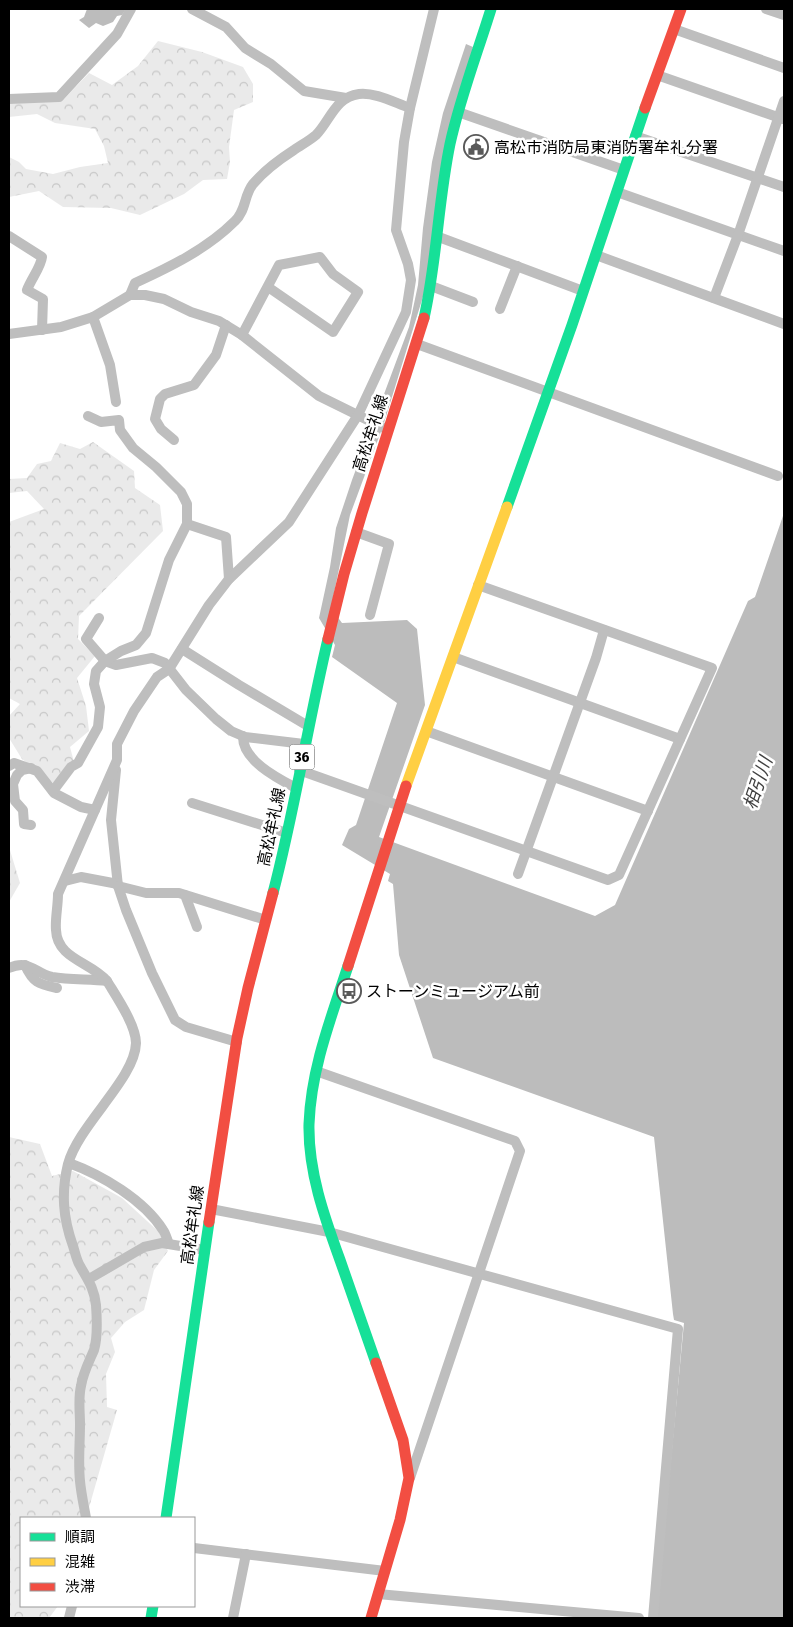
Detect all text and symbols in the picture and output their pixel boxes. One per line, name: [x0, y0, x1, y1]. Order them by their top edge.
public building icon: 高松市消防局東消防署牟礼分署: [463, 134, 489, 160]
place label: 高松市消防局東消防署牟礼分署: [494, 138, 718, 157]
street label: 高松牟礼線: [349, 392, 392, 474]
road number: 36: [290, 744, 314, 770]
water label: 相引川: [739, 752, 778, 812]
street label: 高松牟礼線: [254, 786, 289, 868]
bus stop icon: ストーンミュージアム前: [336, 978, 362, 1004]
place label: ストーンミュージアム前: [366, 982, 540, 1001]
street label: 高松牟礼線: [178, 1184, 207, 1266]
legend: [20, 1517, 195, 1607]
text: 順調: [65, 1528, 95, 1546]
text: 混雑: [65, 1553, 95, 1571]
text: 渋滞: [65, 1578, 95, 1596]

